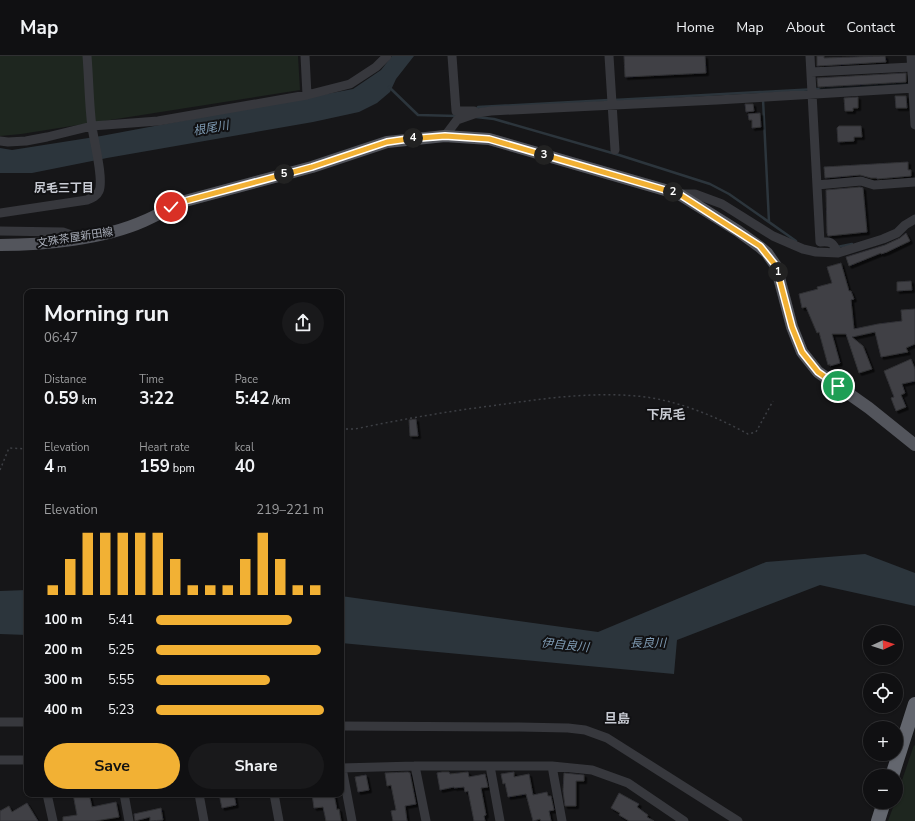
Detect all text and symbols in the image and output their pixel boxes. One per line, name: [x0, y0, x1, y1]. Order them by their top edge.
text: Map: [20, 15, 58, 41]
text: Home: [676, 18, 714, 37]
text: Map: [736, 18, 764, 37]
text: About: [786, 18, 825, 37]
text: Contact: [847, 18, 895, 37]
water label: 根尾川: [192, 117, 232, 139]
pin: 4: [403, 128, 423, 148]
text: 4: [410, 130, 416, 145]
pin: 3: [534, 145, 554, 165]
text: 3: [541, 147, 547, 162]
pin: 5: [274, 164, 294, 184]
text: 5: [281, 166, 287, 181]
district label: 尻毛三丁目: [34, 180, 94, 196]
pin: 2: [663, 182, 683, 202]
text: 2: [670, 184, 676, 199]
pin: [154, 190, 188, 224]
icon: check: [160, 196, 182, 218]
street label: 文殊茶屋新田線: [36, 224, 114, 251]
pin: 1: [768, 262, 788, 282]
text: 1: [775, 264, 781, 279]
text: Morning run: [44, 299, 169, 329]
button: share: [282, 302, 324, 344]
text: 06:47: [44, 329, 78, 347]
pin: [821, 369, 855, 403]
text: Distance: [44, 372, 87, 387]
text: Time: [139, 372, 164, 387]
text: Pace: [235, 372, 258, 387]
icon: arrive: [827, 375, 849, 397]
text: 0.59: [44, 387, 79, 410]
text: 3:22: [139, 387, 174, 410]
text: 5:42: [235, 387, 269, 410]
text: km: [79, 393, 97, 408]
text: /km: [269, 393, 290, 408]
district label: 下尻毛: [646, 406, 686, 424]
text: Elevation: [44, 440, 90, 455]
text: Heart rate: [139, 440, 190, 455]
text: kcal: [235, 440, 254, 455]
text: 4: [44, 455, 54, 478]
text: 159: [139, 455, 170, 478]
text: 40: [235, 455, 255, 478]
text: m: [54, 461, 66, 476]
text: bpm: [170, 461, 195, 476]
text: Elevation: [44, 501, 98, 519]
text: 219–221 m: [256, 501, 324, 519]
text: 100 m: [44, 611, 82, 629]
text: 5:41: [108, 611, 134, 629]
north arrow: [863, 625, 903, 665]
map controls: [863, 625, 903, 809]
water label: 伊自良川: [540, 635, 592, 656]
water label: 長良川: [630, 635, 668, 651]
text: 200 m: [44, 641, 82, 659]
text: 5:25: [108, 641, 134, 659]
text: 300 m: [44, 671, 82, 689]
text: 5:55: [108, 671, 134, 689]
button: locate: [863, 673, 903, 713]
text: 400 m: [44, 701, 82, 719]
text: 5:23: [108, 701, 134, 719]
district label: 旦島: [604, 710, 630, 728]
button: +: [863, 721, 903, 761]
button: Save: [44, 743, 180, 789]
button: Share: [188, 743, 324, 789]
button: −: [863, 769, 903, 809]

